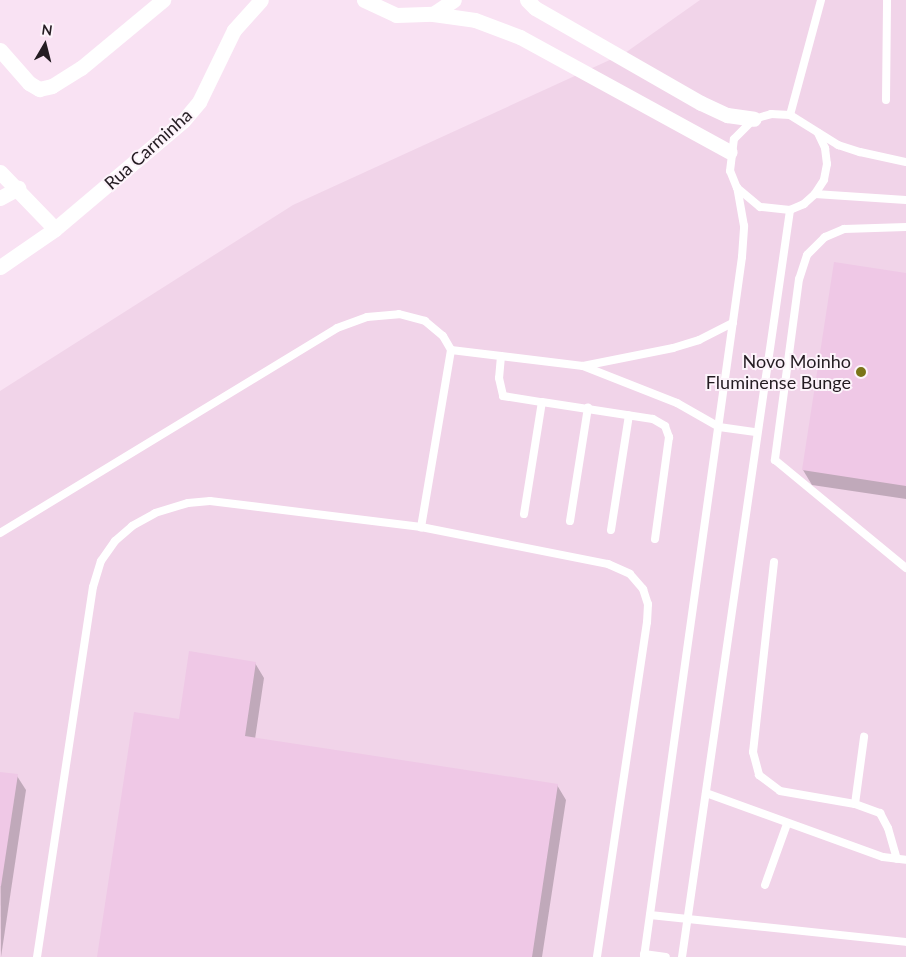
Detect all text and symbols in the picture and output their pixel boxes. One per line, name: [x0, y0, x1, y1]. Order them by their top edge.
north arrow: [20, 20, 70, 70]
text: N: [41, 20, 54, 39]
street label: Rua Carminha: [100, 104, 196, 194]
place label: Novo Moinho Fluminense Bunge: [706, 351, 851, 394]
marker: Novo Moinho Fluminense Bunge: [855, 366, 867, 378]

